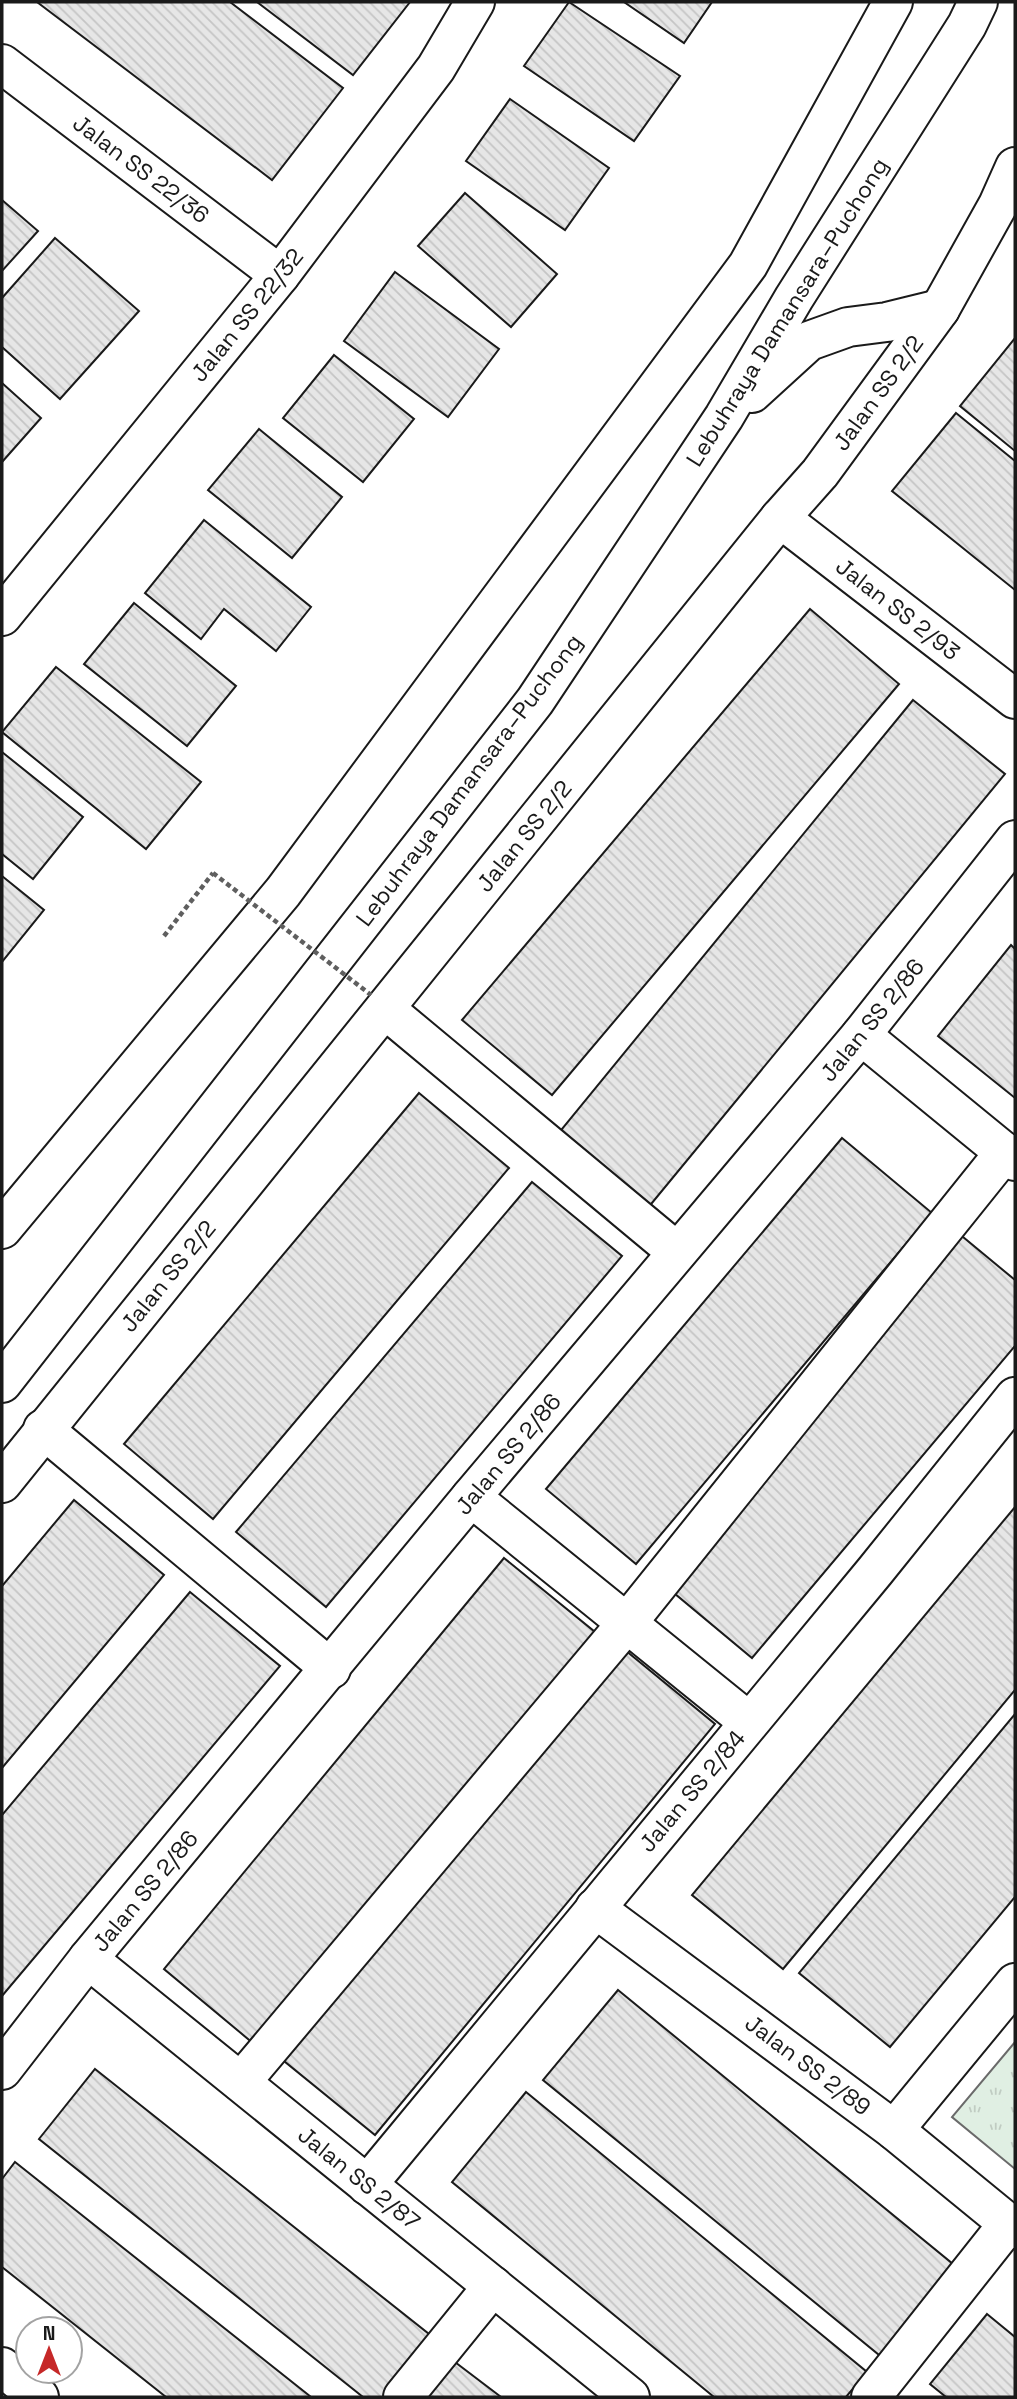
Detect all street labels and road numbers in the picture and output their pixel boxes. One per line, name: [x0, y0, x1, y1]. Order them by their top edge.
street label: Jalan SS 22/36: [67, 108, 215, 230]
street label: Lebuhraya Damansara–Puchong: [679, 152, 895, 472]
street label: Jalan SS 22/32: [184, 242, 310, 388]
street label: Jalan SS 2/2: [826, 329, 930, 457]
street label: Jalan SS 2/93: [830, 551, 966, 667]
street label: Lebuhraya Damansara–Puchong: [349, 628, 589, 932]
street label: Jalan SS 2/2: [470, 774, 578, 898]
street label: Jalan SS 2/86: [813, 952, 931, 1088]
street label: Jalan SS 2/2: [114, 1214, 222, 1338]
street label: Jalan SS 2/86: [448, 1387, 568, 1521]
street label: Jalan SS 2/84: [632, 1724, 752, 1858]
street label: Jalan SS 2/86: [85, 1824, 205, 1958]
street label: Jalan SS 2/89: [739, 2008, 877, 2122]
street label: Jalan SS 2/87: [292, 2120, 426, 2236]

